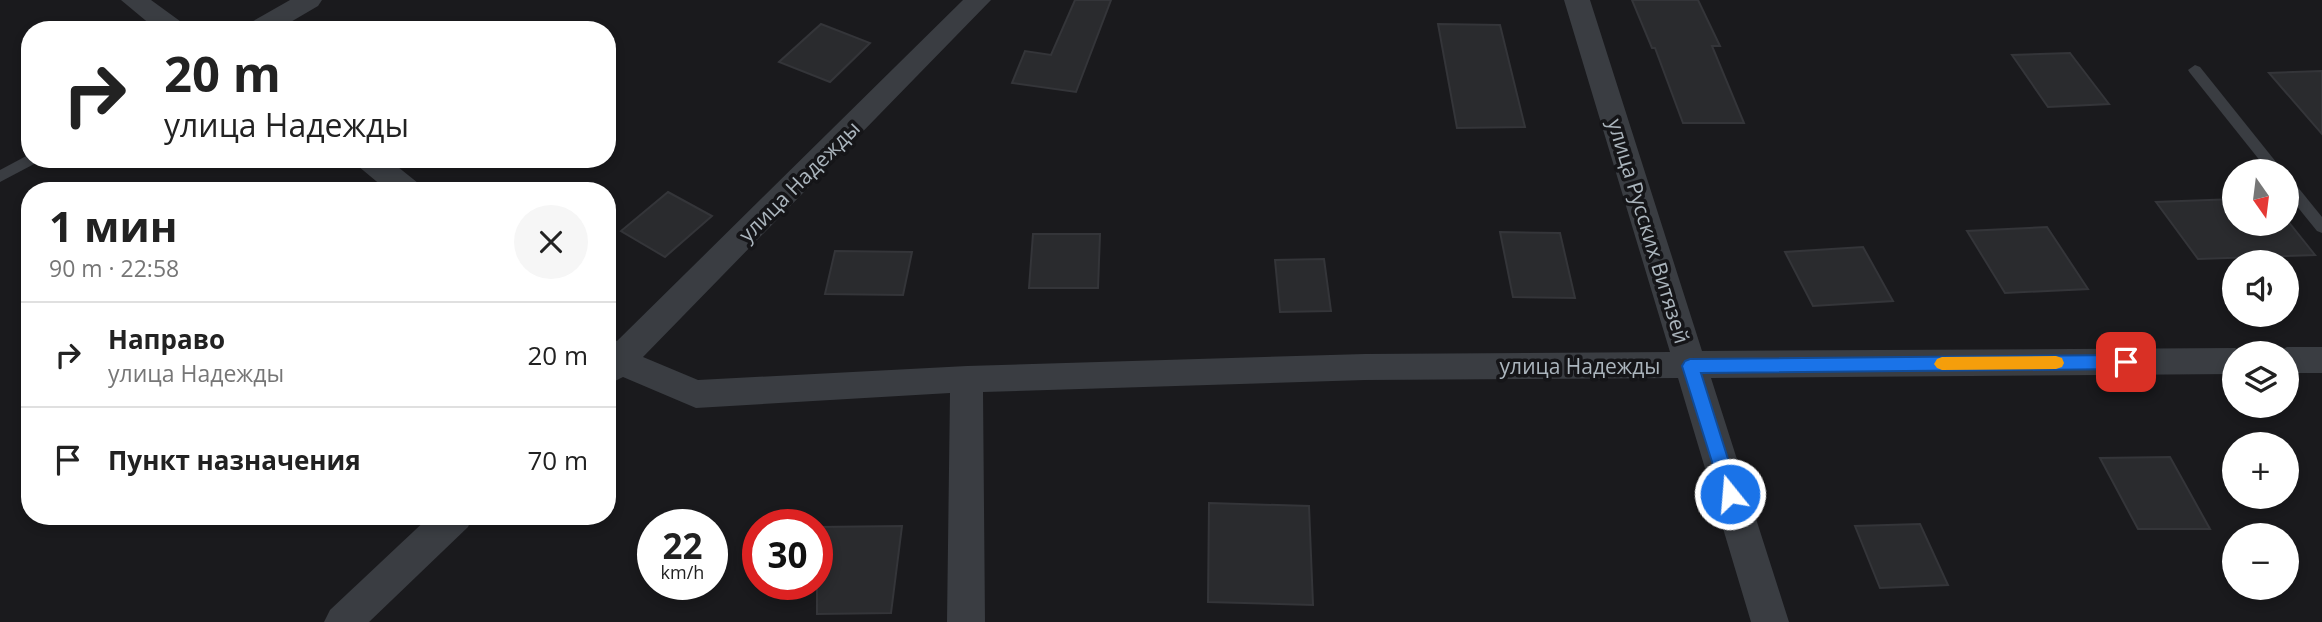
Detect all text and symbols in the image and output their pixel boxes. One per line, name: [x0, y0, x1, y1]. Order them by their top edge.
text: 20 m: [164, 40, 281, 106]
icon: right: [49, 49, 140, 140]
text: улица Надежды: [164, 103, 409, 146]
street label: улица Надежды: [732, 114, 866, 248]
street label: улица Русских Витязей: [1601, 115, 1697, 347]
north arrow: [2222, 159, 2300, 236]
map controls: [2222, 159, 2299, 600]
text: 1 мин: [49, 197, 177, 254]
button: close: [514, 205, 588, 279]
button: sound: [2222, 250, 2299, 327]
text: 90 m · 22:58: [49, 252, 179, 284]
text: Направо: [108, 321, 225, 357]
pin: [2096, 332, 2156, 392]
icon: right: [49, 336, 87, 374]
text: 20 m: [527, 337, 588, 373]
button: layers: [2222, 341, 2299, 418]
icon: arrive: [2107, 343, 2145, 381]
street label: улица Надежды: [1500, 352, 1660, 380]
text: улица Надежды: [108, 357, 284, 389]
button: +: [2222, 432, 2299, 509]
icon: arrive: [49, 441, 87, 479]
text: Пункт назначения: [108, 442, 361, 478]
text: 70 m: [527, 442, 588, 478]
position arrow: [1693, 457, 1767, 531]
speed limit sign: 30: [742, 509, 833, 600]
text: 22: [662, 522, 703, 569]
button: −: [2222, 523, 2299, 600]
text: km/h: [661, 560, 704, 584]

